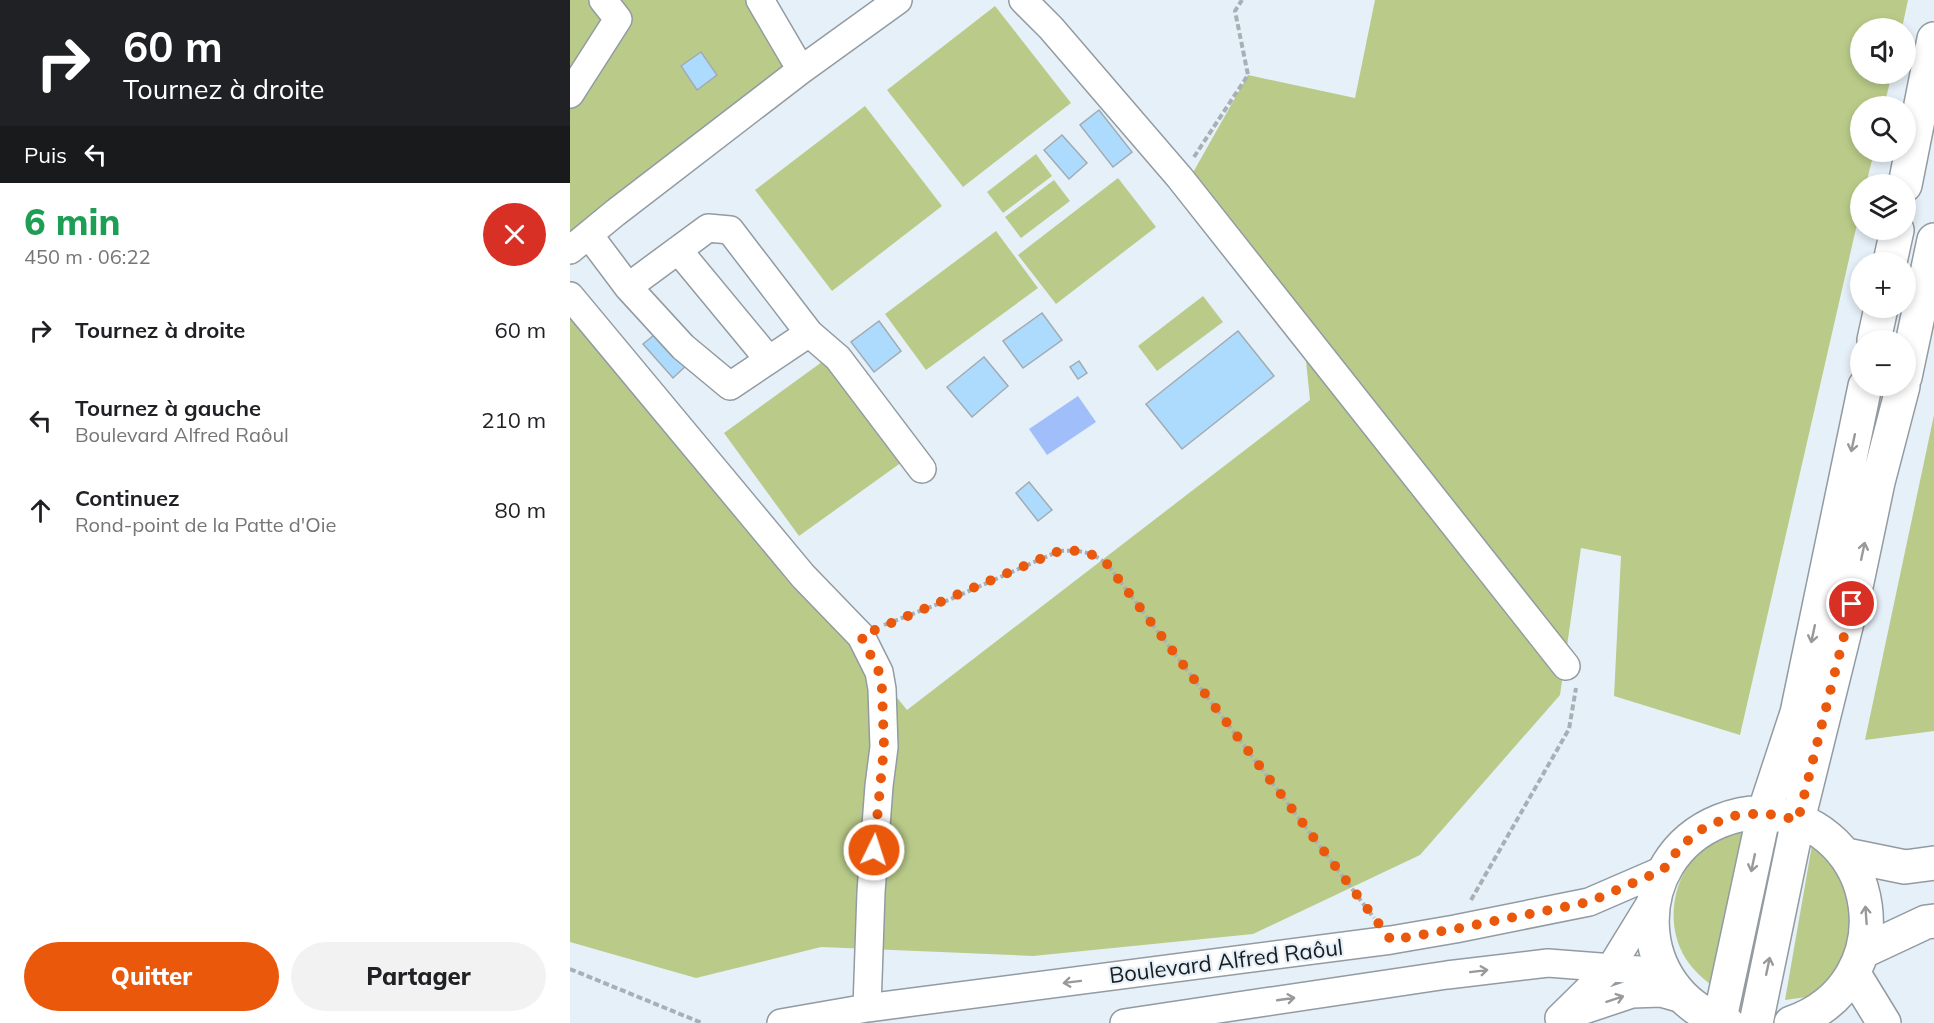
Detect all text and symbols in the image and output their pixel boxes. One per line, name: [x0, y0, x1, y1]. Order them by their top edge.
map controls: [1850, 18, 1916, 396]
button: sound: [1850, 18, 1916, 84]
text: 60 m: [123, 20, 223, 73]
icon: right: [24, 24, 102, 102]
text: Tournez à droite: [123, 72, 324, 106]
button: search: [1850, 96, 1916, 162]
icon: left: [79, 138, 112, 171]
text: Puis: [24, 141, 67, 169]
button: layers: [1850, 174, 1916, 240]
text: 6 min: [24, 199, 120, 244]
button: close: [483, 203, 546, 266]
text: 450 m · 06:22: [24, 244, 150, 269]
button: +: [1850, 252, 1916, 318]
icon: right: [24, 314, 57, 347]
text: Tournez à droite: [75, 316, 245, 344]
text: 60 m: [495, 316, 546, 344]
button: −: [1850, 330, 1916, 396]
text: Tournez à gauche: [75, 394, 261, 422]
icon: left: [24, 404, 57, 437]
text: 210 m: [481, 406, 546, 434]
text: Boulevard Alfred Raôul: [75, 422, 289, 447]
one-way arrow: [1847, 432, 1858, 452]
text: Continuez: [75, 484, 180, 512]
icon: ahead: [24, 494, 57, 527]
text: 80 m: [495, 496, 546, 524]
text: Rond-point de la Patte d'Oie: [75, 512, 336, 537]
one-way arrow: [1858, 541, 1870, 560]
pin: [1826, 578, 1877, 629]
icon: arrive: [1835, 587, 1868, 620]
one-way arrow: [1807, 623, 1818, 643]
position arrow: [842, 818, 906, 882]
one-way arrow: [1747, 852, 1758, 872]
one-way arrow: [1860, 906, 1871, 926]
street label: Boulevard Alfred Raôul: [1108, 933, 1344, 989]
button: Quitter: [24, 942, 279, 1011]
button: Partager: [291, 942, 546, 1011]
one-way arrow: [1763, 956, 1774, 976]
one-way arrow: [1468, 965, 1488, 976]
one-way arrow: [1062, 976, 1082, 987]
one-way arrow: [1275, 993, 1295, 1004]
one-way arrow: [1605, 993, 1624, 1004]

